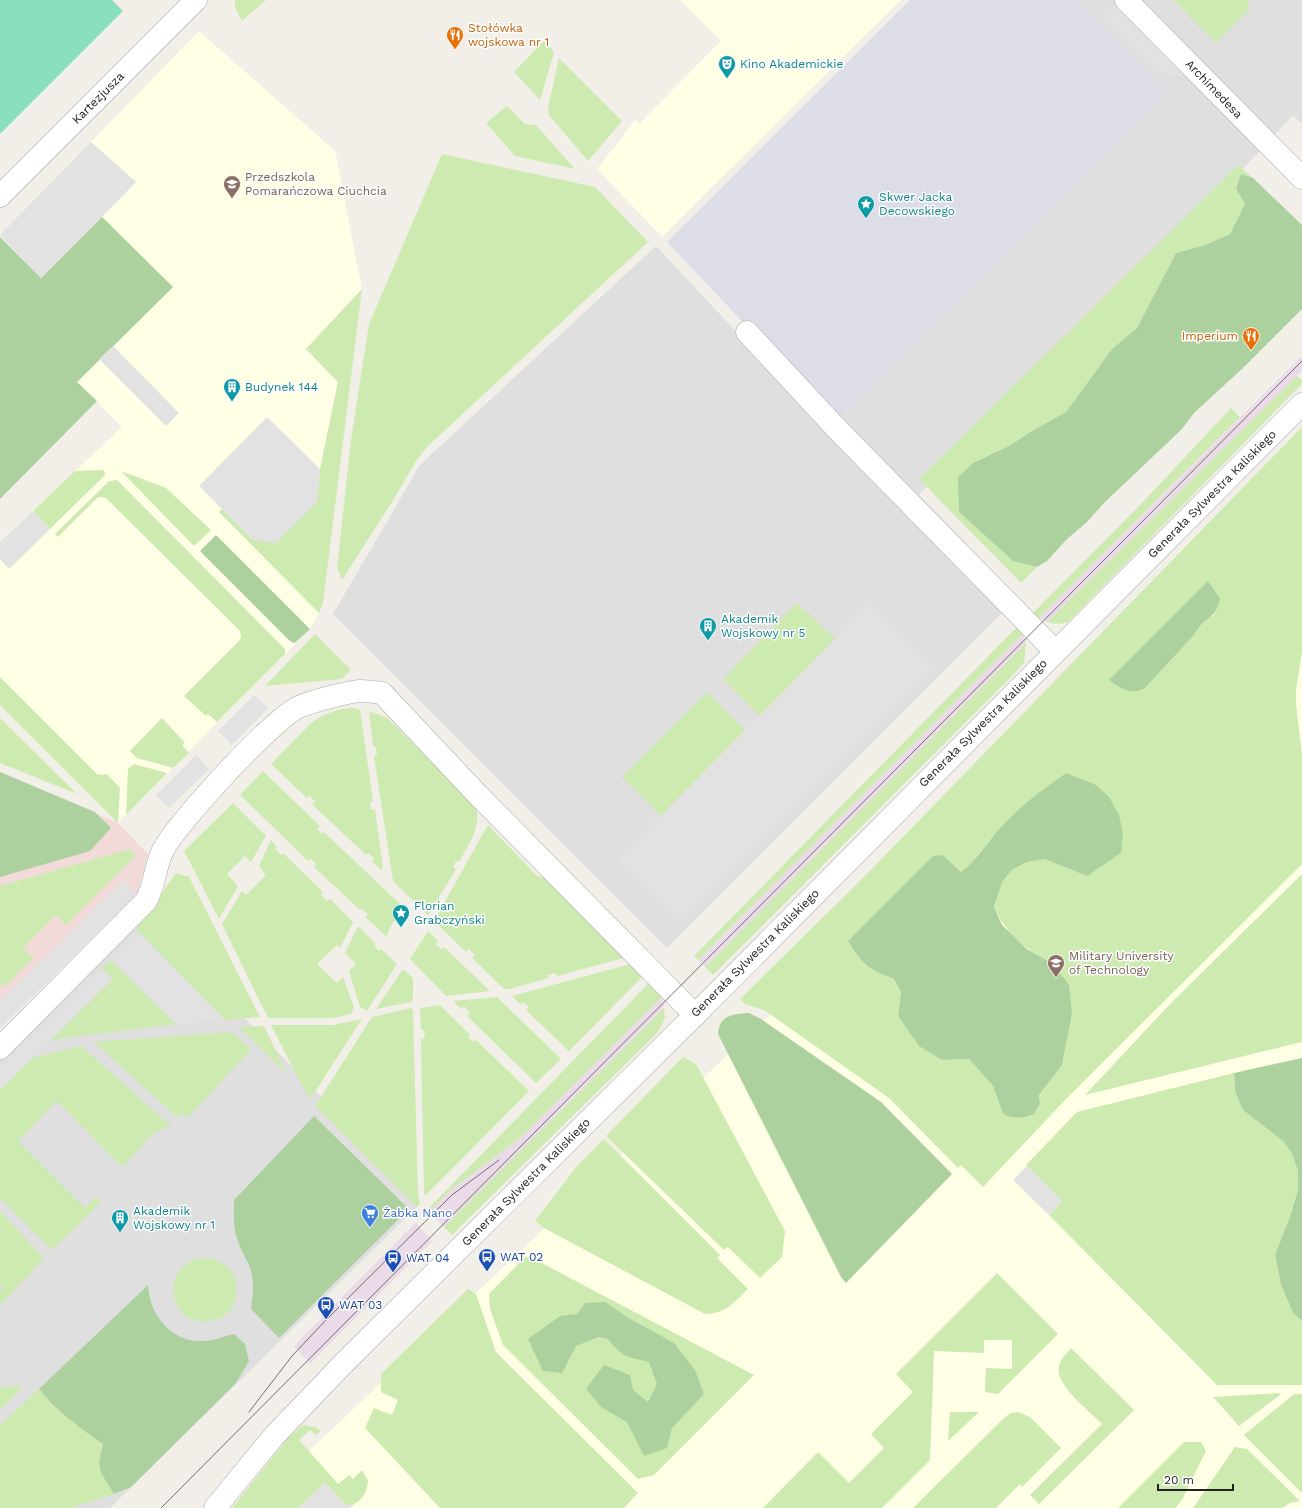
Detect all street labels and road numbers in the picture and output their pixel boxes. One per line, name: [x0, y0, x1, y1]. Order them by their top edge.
street label: Archimedesa: [1183, 57, 1246, 121]
street label: Kartezjusza: [69, 69, 127, 127]
street label: Generała Sylwestra Kaliskiego: [1145, 427, 1279, 561]
street label: Generała Sylwestra Kaliskiego: [916, 656, 1050, 790]
street label: Generała Sylwestra Kaliskiego: [688, 886, 822, 1020]
street label: Generała Sylwestra Kaliskiego: [459, 1115, 593, 1249]

